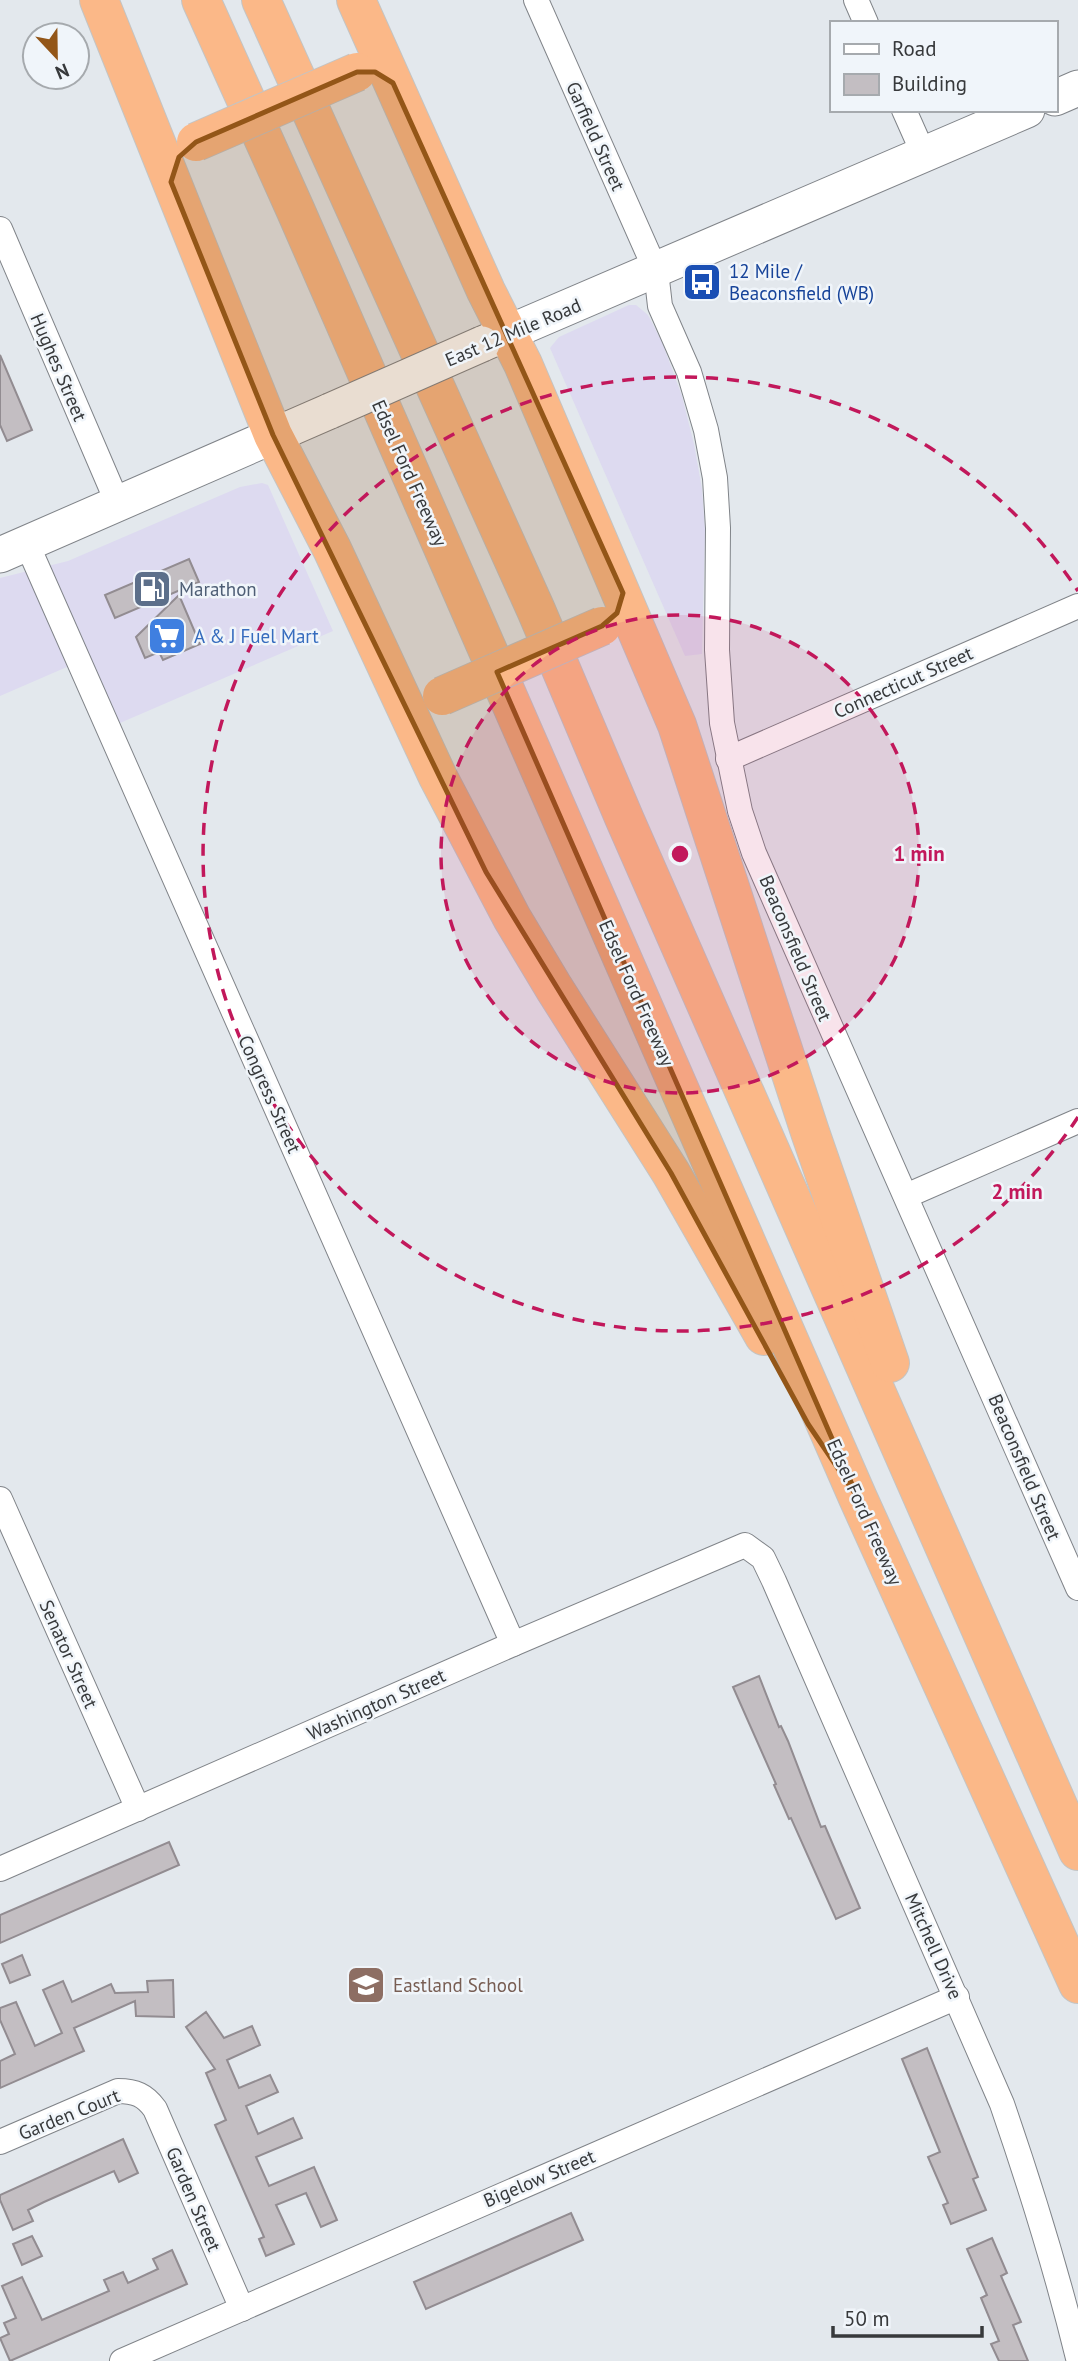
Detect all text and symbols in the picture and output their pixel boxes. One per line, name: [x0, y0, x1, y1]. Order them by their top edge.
north arrow: [21, 21, 91, 91]
legend: [830, 21, 1057, 112]
text: Road: [892, 35, 936, 62]
text: N: [52, 58, 73, 85]
text: Building: [892, 70, 967, 97]
street label: Garfield Street: [561, 78, 631, 195]
place label: 12 Mile / Beaconsfield (WB): [729, 259, 874, 305]
bus stop icon: 12 Mile / Beaconsfield (WB): [681, 261, 723, 303]
street label: East 12 Mile Road: [441, 293, 585, 371]
street label: Hughes Street: [26, 309, 93, 425]
street label: Edsel Ford Freeway: [367, 396, 453, 550]
fuel station icon: Marathon: [131, 568, 173, 610]
place label: Marathon: [179, 577, 257, 601]
supermarket icon: A & J Fuel Mart: [146, 615, 188, 657]
place label: A & J Fuel Mart: [194, 624, 319, 648]
street label: Connecticut Street: [830, 640, 977, 723]
text: 1 min: [893, 840, 945, 867]
centre of rings: [668, 842, 692, 866]
street label: Beaconsfield Street: [754, 871, 838, 1025]
street label: Edsel Ford Freeway: [594, 916, 680, 1070]
street label: Congress Street: [233, 1031, 307, 1157]
text: 2 min: [991, 1178, 1043, 1205]
street label: Beaconsfield Street: [983, 1390, 1067, 1544]
street label: Edsel Ford Freeway: [822, 1435, 908, 1589]
street label: Senator Street: [34, 1596, 104, 1712]
street label: Washington Street: [303, 1663, 449, 1745]
street label: Mitchell Drive: [900, 1889, 968, 2003]
school or university icon: Eastland School: [345, 1964, 387, 2006]
place label: Eastland School: [393, 1973, 523, 1997]
street label: Garden Court: [15, 2083, 124, 2145]
street label: Garden Street: [161, 2143, 227, 2255]
street label: Bigelow Street: [480, 2144, 599, 2212]
scale bar: [833, 2294, 982, 2338]
text: 50 m: [844, 2305, 890, 2332]

